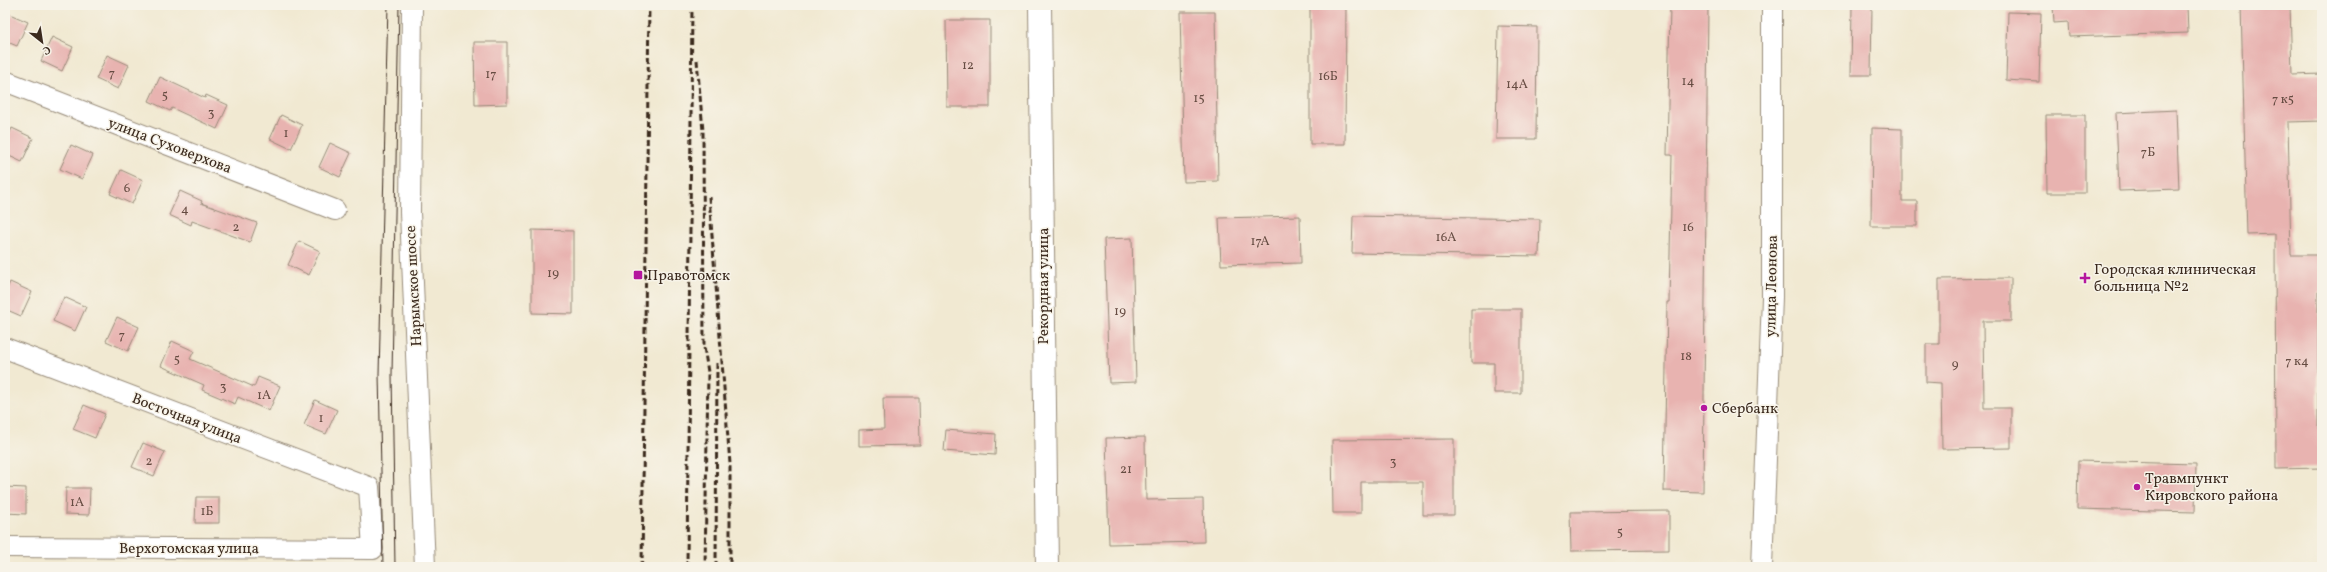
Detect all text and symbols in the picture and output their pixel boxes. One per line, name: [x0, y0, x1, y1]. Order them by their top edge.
north arrow: [22, 22, 62, 62]
text: С: [39, 41, 53, 58]
house number: 12: [962, 57, 974, 75]
house number: 7: [109, 65, 115, 83]
house number: 17: [485, 66, 497, 84]
house number: 16Б: [1318, 68, 1338, 86]
house number: 14: [1682, 73, 1695, 91]
house number: 14А: [1506, 76, 1528, 94]
house number: 5: [162, 87, 168, 105]
house number: 15: [1193, 90, 1205, 108]
house number: 7 к5: [2272, 91, 2294, 109]
house number: 3: [208, 105, 215, 123]
street label: улица Суховерхова: [104, 113, 234, 180]
house number: 1: [283, 125, 289, 143]
house number: 7Б: [2141, 144, 2155, 162]
house number: 6: [124, 180, 131, 198]
house number: 4: [181, 201, 189, 219]
house number: 2: [233, 219, 240, 237]
house number: 16: [1682, 219, 1694, 237]
street label: Нарымское шоссе: [401, 225, 428, 347]
street label: Рекордная улица: [1034, 227, 1055, 345]
house number: 16А: [1436, 229, 1456, 247]
house number: 17А: [1250, 233, 1270, 251]
street label: улица Леонова: [1761, 235, 1784, 337]
place label: Городская клиническая больница №2: [2094, 260, 2256, 298]
house number: 19: [547, 265, 559, 283]
place label: Правотомск: [647, 266, 730, 287]
marker: Правотомск: [632, 269, 644, 281]
marker: Городская клиническая больница №2: [2079, 272, 2091, 284]
house number: 19: [1114, 303, 1126, 321]
house number: 7: [119, 327, 125, 345]
house number: 18: [1680, 348, 1692, 366]
house number: 5: [174, 351, 180, 369]
house number: 7 к4: [2285, 353, 2309, 371]
house number: 9: [1952, 356, 1959, 374]
house number: 3: [220, 379, 227, 397]
house number: 1А: [257, 387, 271, 405]
street label: Восточная улица: [128, 389, 245, 450]
place label: Сбербанк: [1712, 399, 1778, 420]
marker: Сбербанк: [1699, 403, 1709, 413]
house number: 1: [318, 410, 324, 428]
house number: 2: [146, 453, 153, 471]
house number: 3: [1390, 454, 1397, 472]
house number: 21: [1120, 461, 1132, 479]
place label: Травмпункт Кировского района: [2145, 469, 2278, 507]
marker: Травмпункт Кировского района: [2132, 482, 2142, 492]
house number: 1А: [70, 494, 84, 512]
house number: 1Б: [200, 503, 214, 521]
house number: 5: [1617, 524, 1623, 542]
street label: Верхотомская улица: [119, 539, 259, 560]

